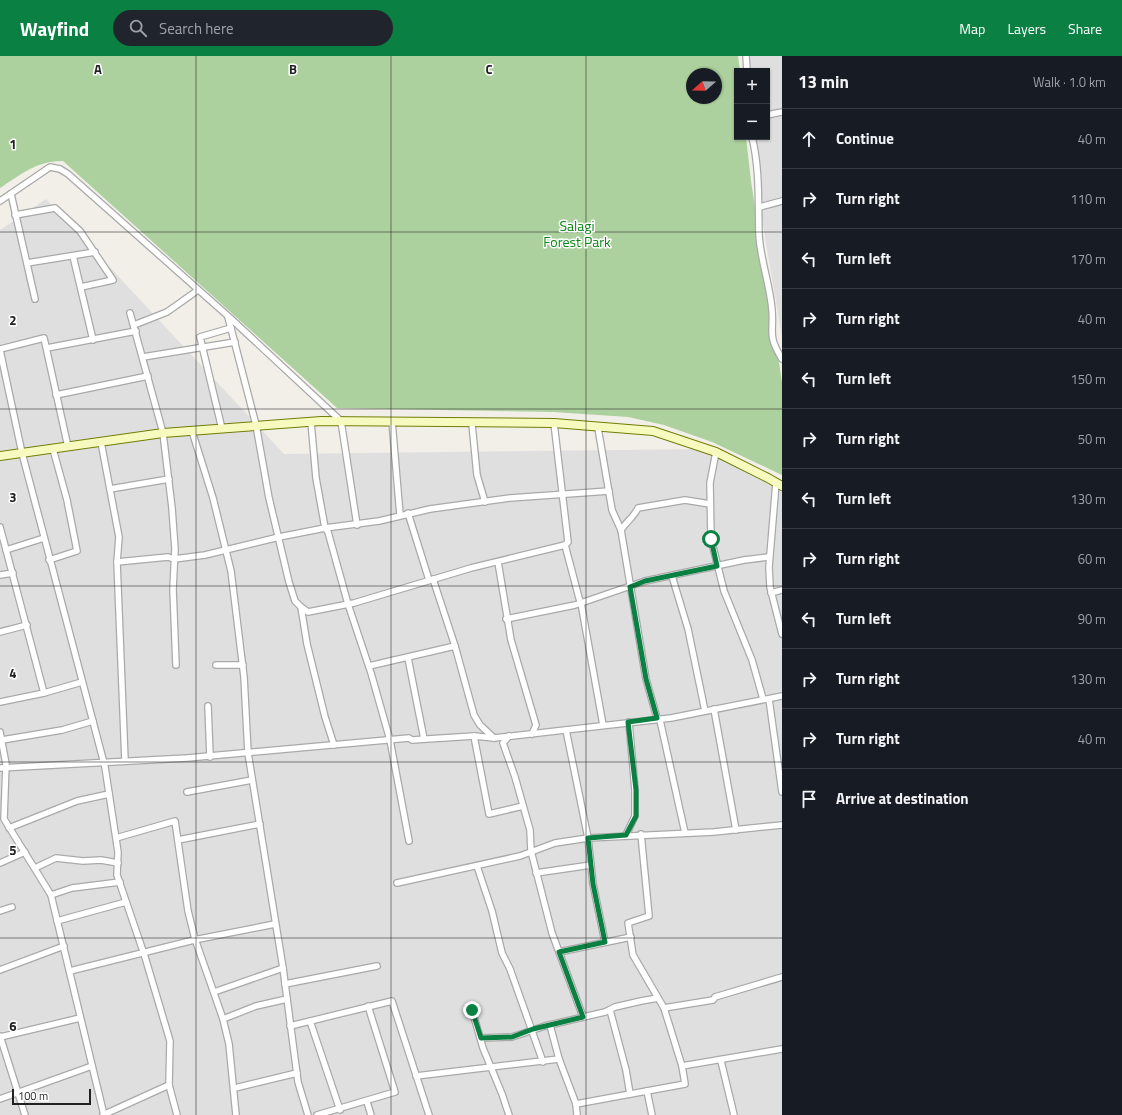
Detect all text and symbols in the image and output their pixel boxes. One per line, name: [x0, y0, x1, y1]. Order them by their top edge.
search box: [113, 10, 393, 46]
text: Wayfind: [20, 14, 89, 43]
icon: search: [127, 17, 149, 39]
text: Search here: [159, 17, 234, 40]
text: Map: [959, 18, 985, 39]
text: Layers: [1007, 18, 1046, 39]
text: Share: [1068, 18, 1102, 39]
text: A: [94, 59, 102, 79]
text: B: [289, 59, 297, 79]
text: C: [485, 59, 493, 79]
north arrow: [686, 68, 722, 104]
map controls: [734, 68, 770, 140]
button: +: [734, 68, 770, 104]
text: 13 min: [798, 69, 849, 95]
text: Walk · 1.0 km: [1033, 72, 1106, 92]
button: −: [734, 104, 770, 140]
text: Continue: [836, 127, 894, 150]
icon: ahead: [798, 128, 820, 150]
text: 40 m: [1078, 129, 1106, 149]
text: 1: [9, 134, 17, 154]
text: Turn right: [836, 187, 900, 210]
icon: right: [798, 188, 820, 210]
text: 110 m: [1070, 189, 1106, 209]
park label: Salagi Forest Park: [543, 215, 611, 252]
text: Turn left: [836, 247, 891, 270]
icon: left: [798, 248, 820, 270]
text: 170 m: [1070, 249, 1106, 269]
text: Turn right: [836, 307, 900, 330]
icon: right: [798, 308, 820, 330]
text: 40 m: [1078, 309, 1106, 329]
text: 2: [9, 310, 17, 330]
text: Turn left: [836, 367, 891, 390]
icon: left: [798, 368, 820, 390]
text: 150 m: [1070, 369, 1106, 389]
text: Turn right: [836, 427, 900, 450]
icon: right: [798, 428, 820, 450]
text: 50 m: [1078, 429, 1106, 449]
text: 3: [9, 487, 17, 507]
text: Turn left: [836, 487, 891, 510]
icon: left: [798, 488, 820, 510]
text: 130 m: [1070, 489, 1106, 509]
route start: [702, 530, 720, 548]
text: Turn right: [836, 547, 900, 570]
icon: right: [798, 548, 820, 570]
text: 60 m: [1078, 549, 1106, 569]
text: Turn left: [836, 607, 891, 630]
icon: left: [798, 608, 820, 630]
text: 90 m: [1078, 609, 1106, 629]
text: 4: [9, 663, 17, 683]
text: Turn right: [836, 667, 900, 690]
icon: right: [798, 668, 820, 690]
text: 130 m: [1070, 669, 1106, 689]
text: Turn right: [836, 727, 900, 750]
icon: right: [798, 728, 820, 750]
text: 40 m: [1078, 729, 1106, 749]
text: Arrive at destination: [836, 787, 969, 810]
icon: arrive: [798, 788, 820, 810]
text: 5: [9, 840, 17, 860]
route end: [463, 1001, 481, 1019]
text: 6: [9, 1016, 17, 1036]
scale bar: [12, 1087, 91, 1106]
text: 100 m: [18, 1088, 48, 1104]

